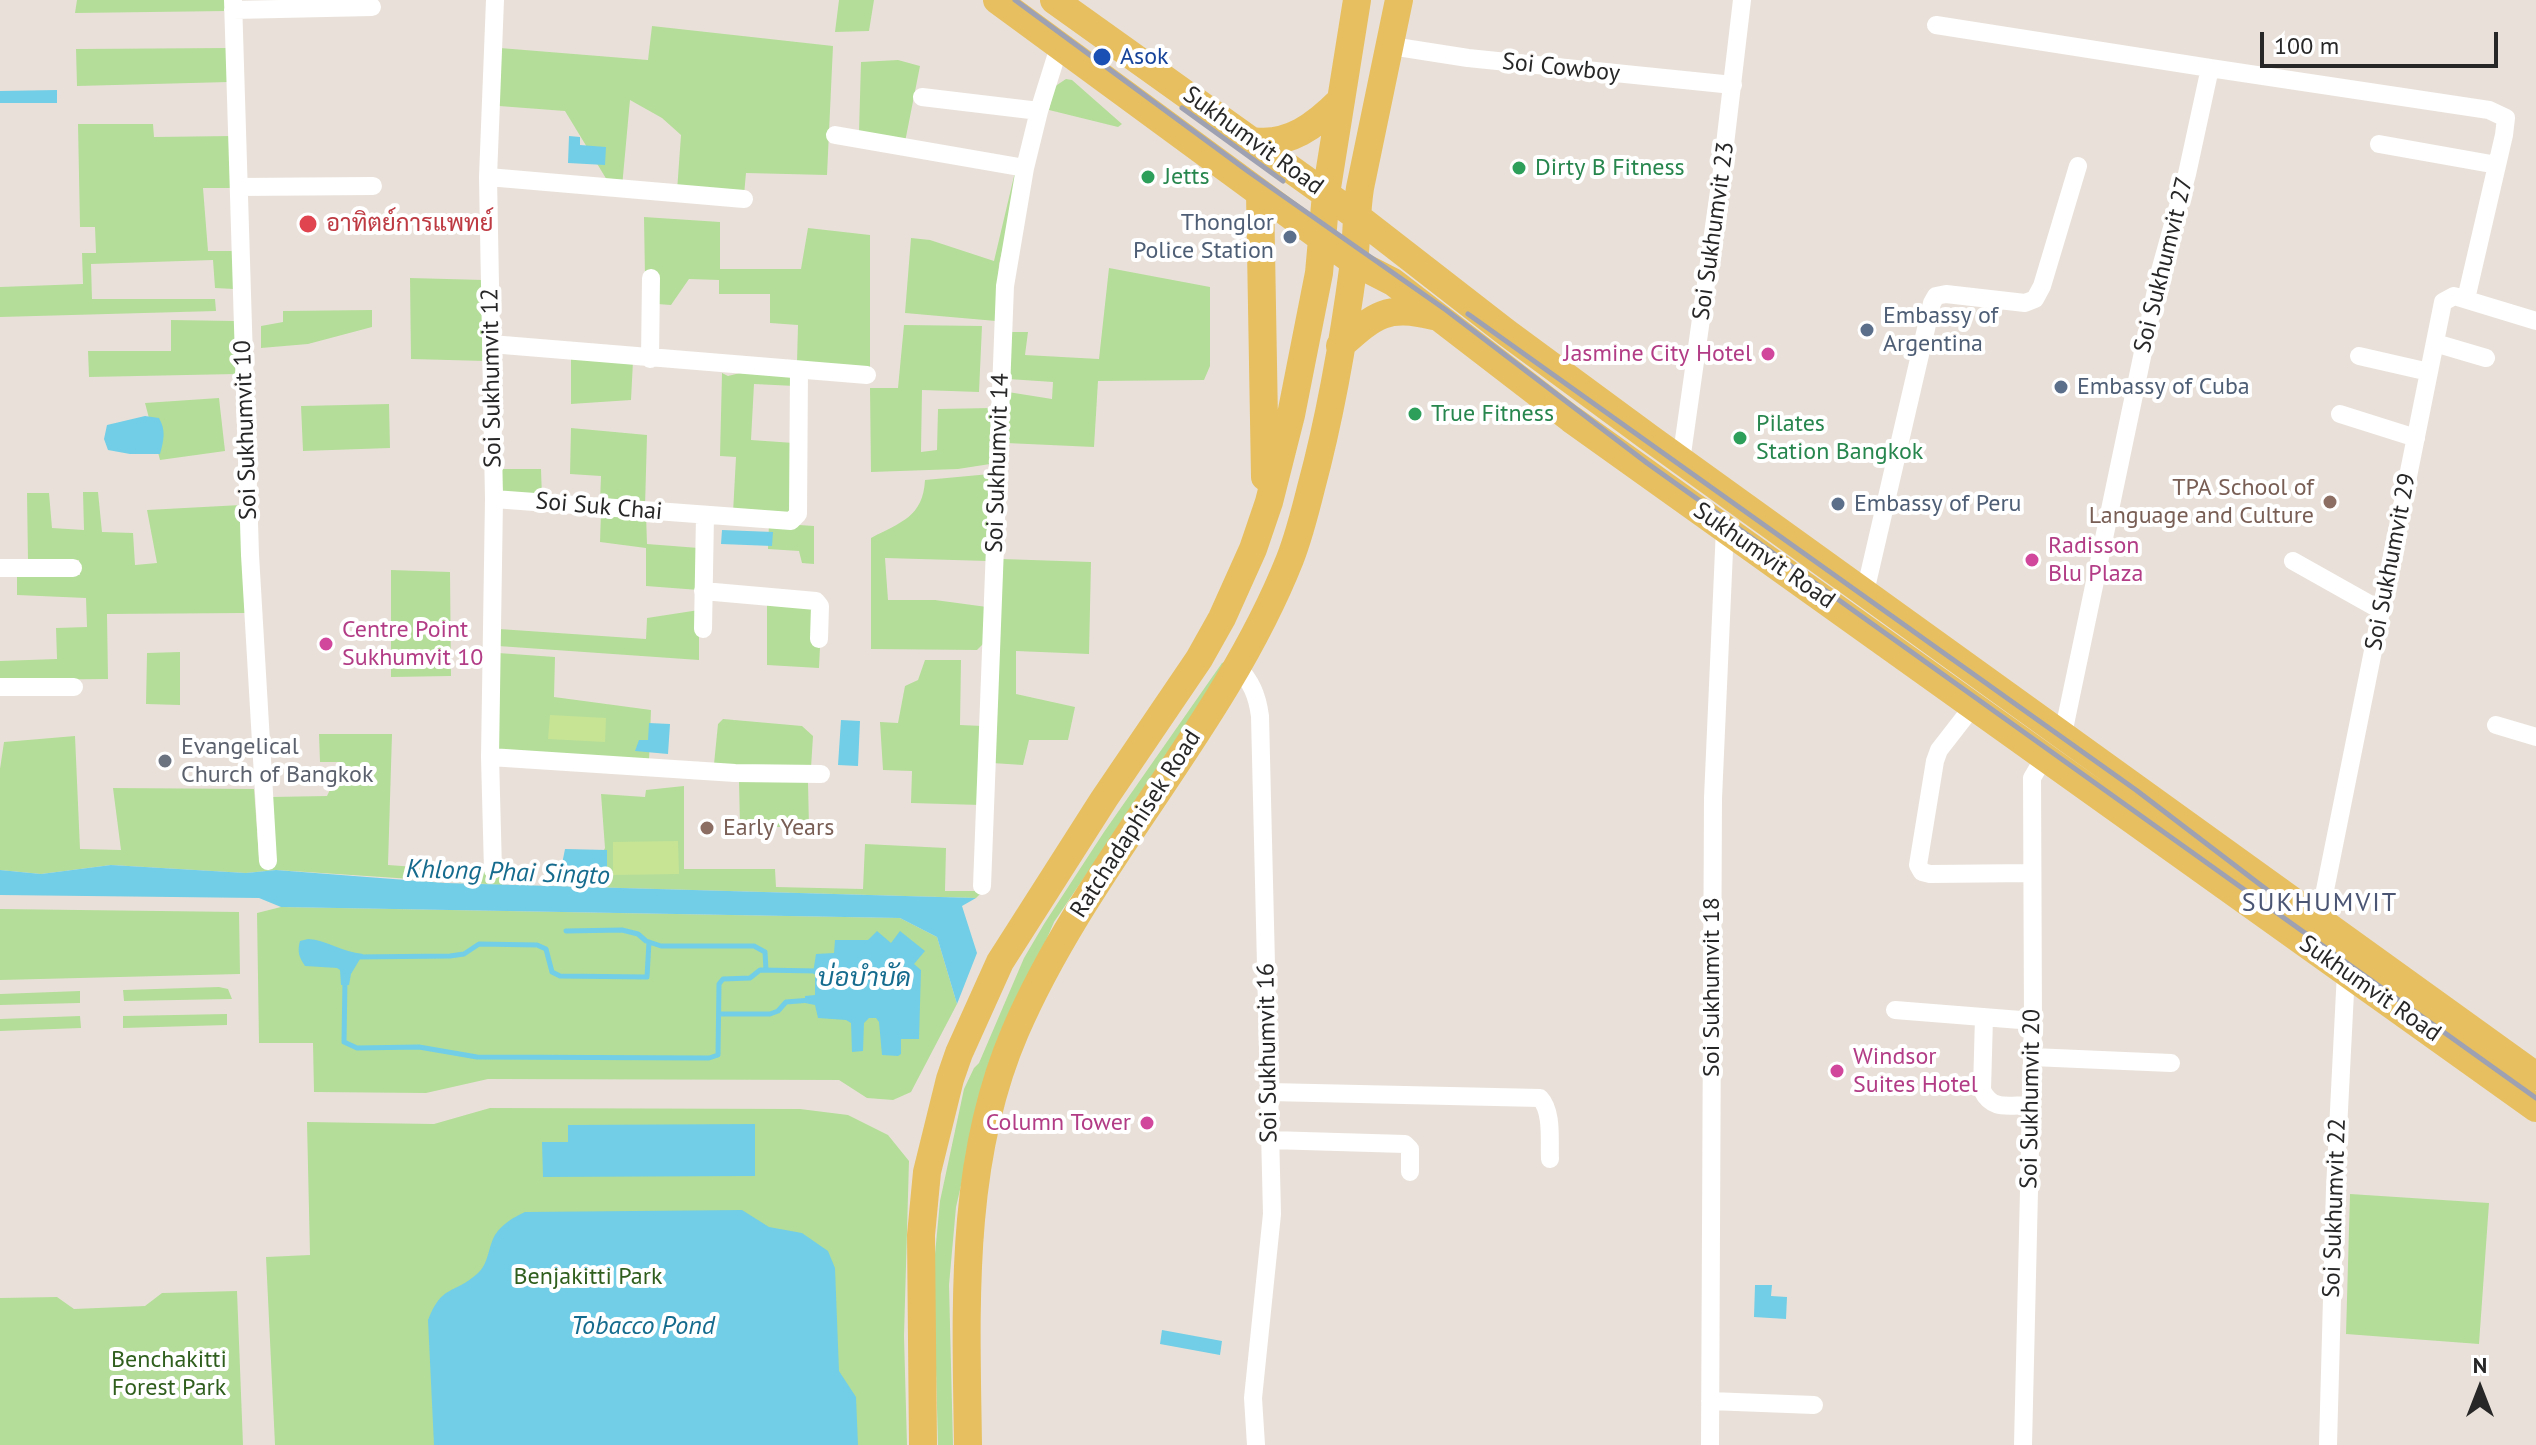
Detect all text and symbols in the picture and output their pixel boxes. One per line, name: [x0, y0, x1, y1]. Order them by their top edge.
scale bar: [2264, 16, 2502, 66]
text: 100 m: [2274, 30, 2339, 61]
place label: Asok: [1120, 43, 1169, 71]
marker: Asok: [1091, 46, 1113, 68]
street label: Soi Cowboy: [1501, 47, 1621, 89]
street label: Sukhumvit Road: [1177, 81, 1329, 201]
street label: Soi Sukhumvit 23: [1687, 140, 1741, 322]
place label: Dirty B Fitness: [1535, 154, 1685, 182]
marker: Dirty B Fitness: [1510, 159, 1528, 177]
place label: Jetts: [1164, 163, 1210, 191]
marker: Jetts: [1139, 168, 1157, 186]
street label: Soi Sukhumvit 27: [2128, 174, 2200, 356]
place label: Thonglor Police Station: [1133, 209, 1274, 265]
place label: อาทิตย์การแพทย์: [326, 210, 494, 238]
marker: อาทิตย์การแพทย์: [297, 213, 319, 235]
marker: Thonglor Police Station: [1281, 228, 1299, 246]
street label: Soi Sukhumvit 12: [476, 288, 508, 468]
place label: Embassy of Argentina: [1883, 302, 1998, 358]
marker: Embassy of Argentina: [1858, 321, 1876, 339]
street label: Soi Sukhumvit 10: [228, 340, 264, 520]
place label: Jasmine City Hotel: [1563, 340, 1752, 368]
marker: Jasmine City Hotel: [1759, 345, 1777, 363]
street label: Soi Sukhumvit 14: [980, 373, 1016, 553]
place label: Embassy of Cuba: [2077, 373, 2250, 401]
marker: Embassy of Cuba: [2052, 378, 2070, 396]
place label: True Fitness: [1431, 400, 1554, 428]
marker: True Fitness: [1406, 405, 1424, 423]
place label: Pilates Station Bangkok: [1756, 410, 1923, 466]
marker: Pilates Station Bangkok: [1731, 429, 1749, 447]
street label: Soi Sukhumvit 29: [2360, 471, 2422, 653]
place label: TPA School of Language and Culture: [2089, 474, 2314, 530]
street label: Soi Suk Chai: [534, 487, 664, 527]
place label: Embassy of Peru: [1854, 490, 2021, 518]
marker: TPA School of Language and Culture: [2321, 493, 2339, 511]
marker: Embassy of Peru: [1829, 495, 1847, 513]
street label: Sukhumvit Road: [1688, 497, 1840, 615]
place label: Radisson Blu Plaza: [2048, 532, 2143, 588]
marker: Radisson Blu Plaza: [2023, 551, 2041, 569]
place label: Centre Point Sukhumvit 10: [342, 616, 483, 672]
marker: Centre Point Sukhumvit 10: [317, 635, 335, 653]
street label: Ratchadaphisek Road: [1065, 725, 1207, 923]
place label: Evangelical Church of Bangkok: [181, 733, 373, 789]
marker: Evangelical Church of Bangkok: [156, 752, 174, 770]
place label: Early Years: [723, 814, 834, 842]
marker: Early Years: [698, 819, 716, 837]
water label: Khlong Phai Singto: [406, 854, 610, 892]
district label: SUKHUMVIT: [2242, 888, 2398, 920]
street label: Soi Sukhumvit 18: [1698, 897, 1726, 1077]
street label: Sukhumvit Road: [2294, 930, 2446, 1048]
water label: บ่อบำบัด: [817, 963, 911, 995]
street label: Soi Sukhumvit 16: [1252, 963, 1284, 1143]
street label: Soi Sukhumvit 20: [2015, 1009, 2047, 1189]
place label: Windsor Suites Hotel: [1853, 1043, 1978, 1099]
marker: Windsor Suites Hotel: [1828, 1062, 1846, 1080]
place label: Column Tower: [986, 1109, 1131, 1137]
marker: Column Tower: [1138, 1114, 1156, 1132]
street label: Soi Sukhumvit 22: [2317, 1118, 2353, 1298]
park label: Benjakitti Park: [514, 1263, 662, 1291]
water label: Tobacco Pond: [571, 1311, 715, 1343]
park label: Benchakitti Forest Park: [111, 1346, 227, 1402]
north arrow: [2440, 1349, 2520, 1429]
text: N: [2473, 1351, 2487, 1379]

